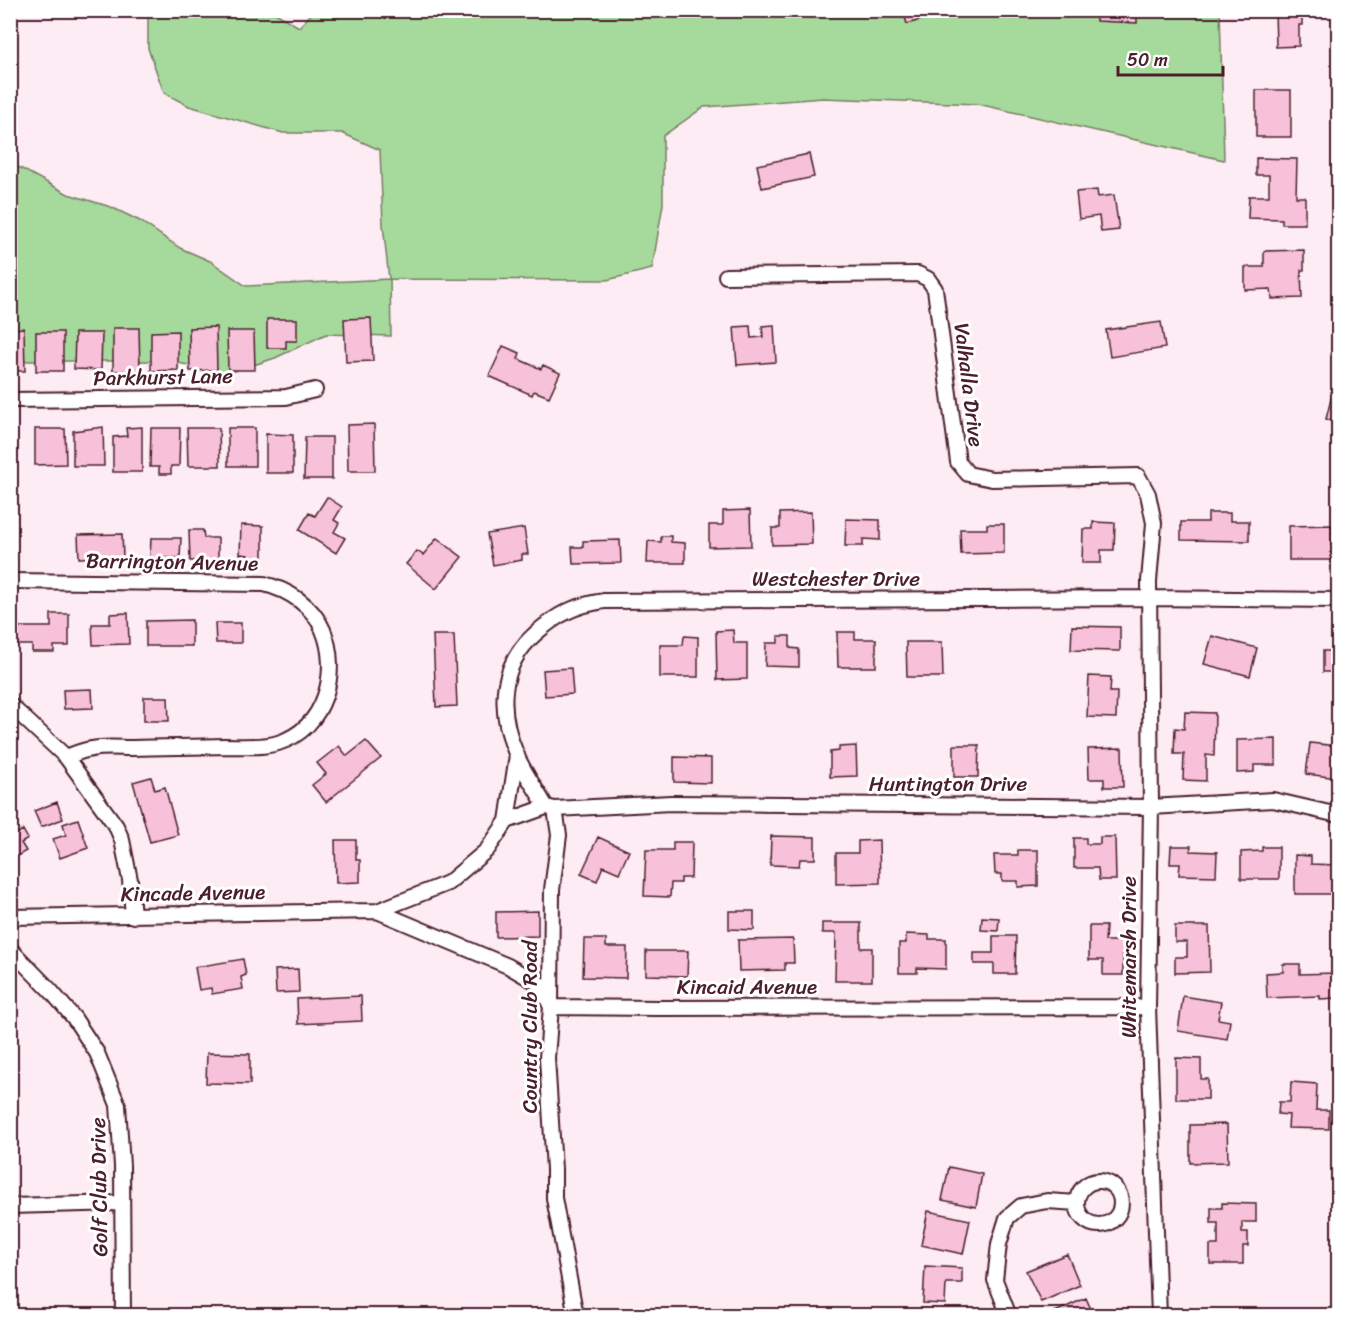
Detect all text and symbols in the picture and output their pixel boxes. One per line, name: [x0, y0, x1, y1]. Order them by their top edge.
scale bar: [1118, 39, 1223, 77]
text: 50 m: [1127, 44, 1168, 76]
street label: Valhalla Drive: [943, 321, 995, 449]
street label: Parkhurst Lane: [93, 357, 233, 397]
street label: Barrington Avenue: [86, 541, 258, 583]
street label: Westchester Drive: [752, 560, 920, 598]
street label: Huntington Drive: [869, 765, 1027, 803]
street label: Kincade Avenue: [120, 873, 266, 913]
street label: Whitemarsh Drive: [1110, 876, 1148, 1038]
street label: Country Club Road: [511, 939, 549, 1113]
street label: Kincaid Avenue: [677, 968, 817, 1006]
street label: Golf Club Drive: [79, 1117, 119, 1257]

